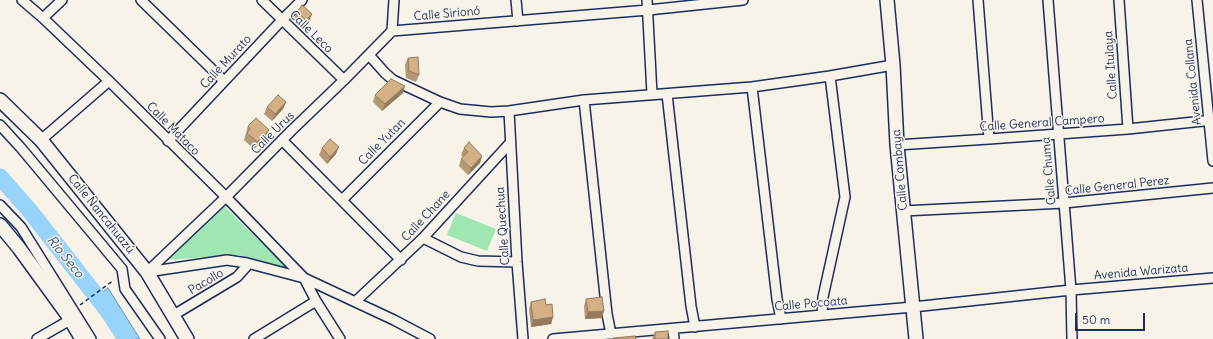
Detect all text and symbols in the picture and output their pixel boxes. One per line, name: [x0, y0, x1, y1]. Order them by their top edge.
street label: Calle Sirionó: [413, 4, 481, 24]
street label: Calle Leco: [286, 8, 336, 56]
street label: Calle Itulaya: [1101, 30, 1121, 100]
street label: Calle Murato: [197, 32, 255, 92]
street label: Avenida Collana: [1181, 38, 1205, 126]
street label: Calle Mataco: [143, 99, 203, 159]
street label: Calle Urus: [249, 109, 297, 157]
street label: Calle General Campero: [979, 111, 1105, 135]
street label: Calle Yutan: [356, 116, 408, 168]
street label: Calle Combaya: [889, 129, 911, 211]
street label: Calle Chuma: [1039, 136, 1059, 206]
street label: Calle Ñancahuazú: [65, 172, 137, 256]
street label: Calle General Perez: [1064, 173, 1170, 199]
street label: Calle Quechua: [493, 186, 513, 266]
street label: Calle Chane: [399, 188, 453, 244]
water label: Río Seco: [43, 233, 87, 281]
street label: Avenida Warizata: [1093, 261, 1189, 283]
street label: Pacollo: [186, 266, 226, 298]
street label: Calle Pocoata: [774, 294, 848, 314]
scale bar: [1077, 305, 1147, 331]
text: 50 m: [1082, 312, 1110, 327]

